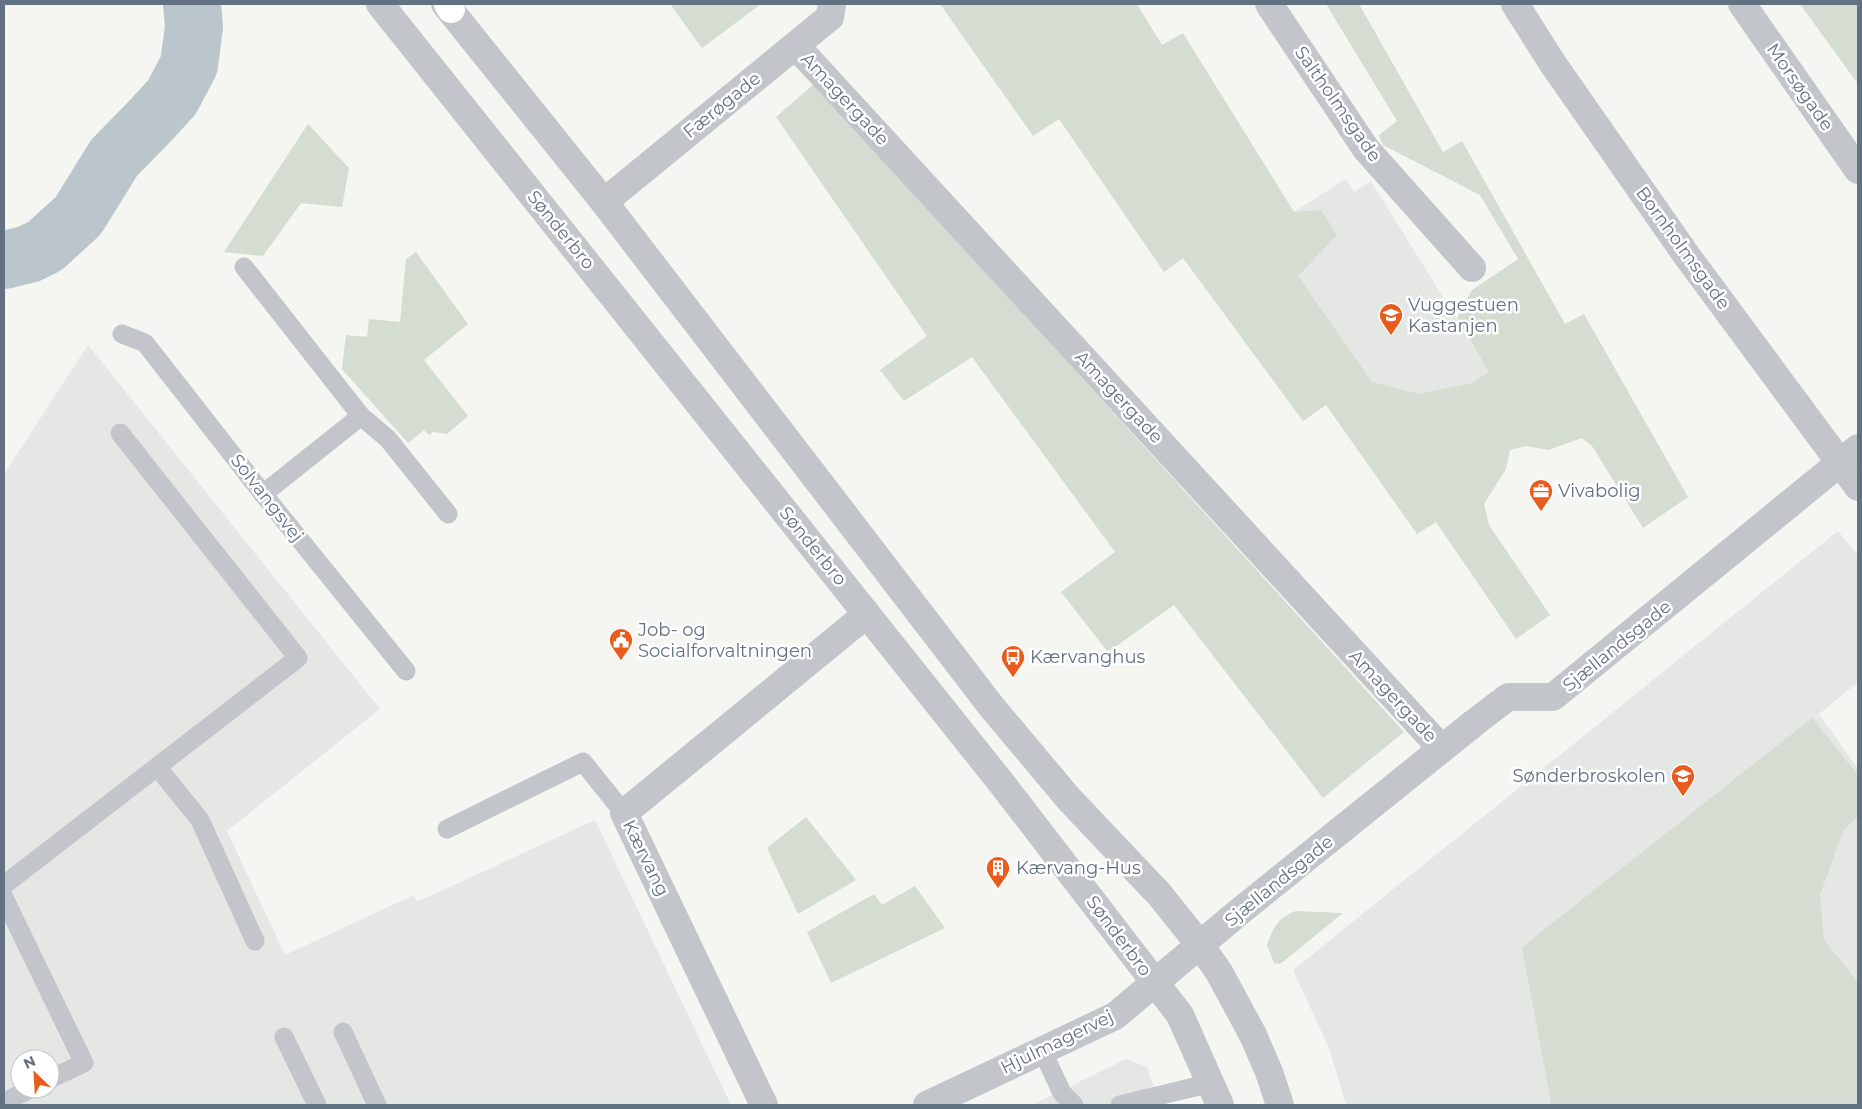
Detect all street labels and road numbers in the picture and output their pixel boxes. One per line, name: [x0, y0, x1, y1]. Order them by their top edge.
street label: Morsøgade: [1762, 39, 1838, 135]
street label: Saltholmsgade: [1290, 42, 1386, 166]
street label: Amagergade: [796, 48, 894, 150]
street label: Færøgade: [679, 67, 765, 143]
street label: Bornholmsgade: [1631, 182, 1735, 314]
street label: Sønderbro: [523, 186, 599, 274]
street label: Amagergade: [1070, 346, 1168, 448]
street label: Solvangsvej: [226, 450, 308, 546]
street label: Sønderbro: [775, 502, 851, 590]
street label: Sjællandsgade: [1558, 595, 1676, 696]
street label: Amagergade: [1344, 645, 1442, 747]
street label: Kærvang: [618, 816, 674, 900]
street label: Sjællandsgade: [1220, 830, 1338, 931]
street label: Sønderbro: [1082, 891, 1156, 981]
street label: Hjulmagervej: [997, 1005, 1117, 1079]

